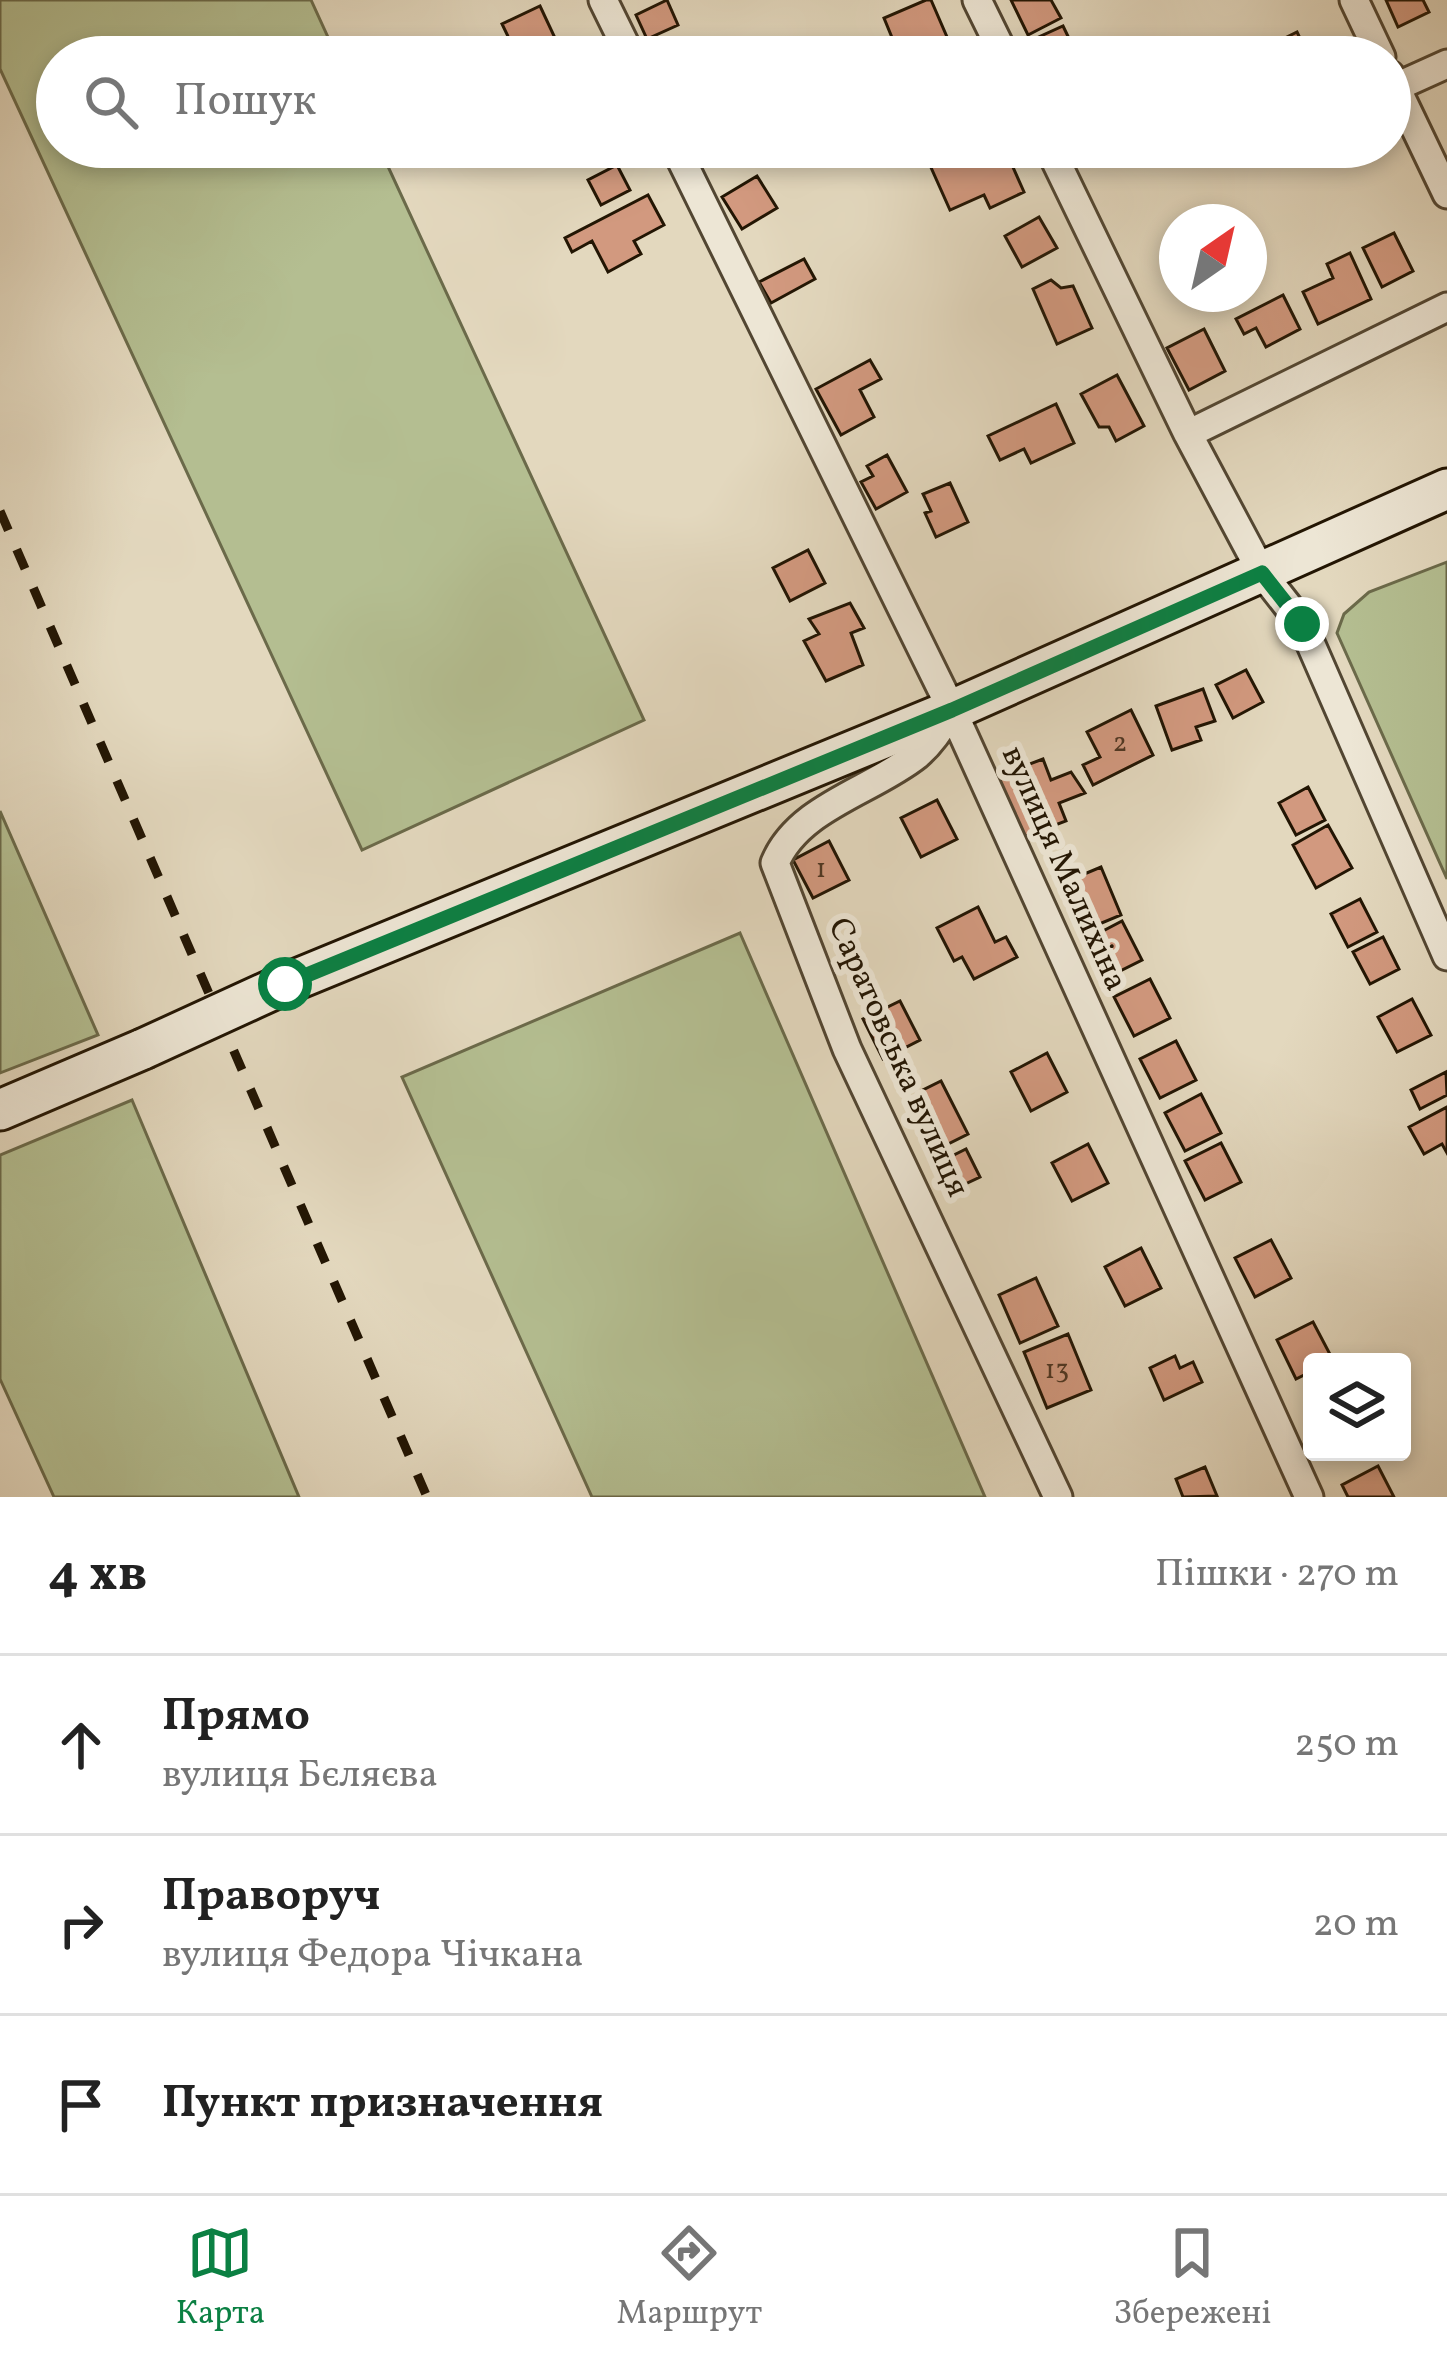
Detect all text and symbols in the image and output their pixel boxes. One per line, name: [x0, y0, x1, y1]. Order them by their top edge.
search box: [36, 36, 1411, 168]
icon: search: [78, 69, 144, 135]
text: Пошук: [174, 71, 317, 134]
north arrow: [1159, 204, 1267, 312]
route end: [1275, 597, 1329, 651]
house number: 2: [1113, 725, 1127, 763]
street label: вулиця Малихіна: [988, 739, 1138, 999]
house number: 1: [816, 851, 826, 889]
street label: Саратовська вулиця: [815, 911, 979, 1205]
route start: [258, 957, 312, 1011]
house number: 13: [1045, 1352, 1069, 1390]
map controls: [1303, 1353, 1411, 1461]
button: layers: [1303, 1353, 1411, 1461]
text: 4 хв: [48, 1540, 147, 1611]
text: Пішки · 270 m: [1155, 1548, 1399, 1602]
text: Прямо: [162, 1686, 310, 1749]
icon: ahead: [48, 1712, 114, 1778]
text: 250 m: [1294, 1718, 1399, 1772]
text: вулиця Бєляєва: [162, 1749, 438, 1803]
text: Праворуч: [162, 1866, 381, 1929]
icon: right: [48, 1892, 114, 1958]
text: 20 m: [1313, 1898, 1399, 1952]
text: вулиця Федора Чічкана: [162, 1929, 583, 1983]
icon: arrive: [48, 2072, 114, 2138]
text: Пункт призначення: [162, 2073, 603, 2136]
tab: Карта: [176, 2220, 265, 2338]
tab: Маршрут: [617, 2220, 762, 2338]
tab: Збережені: [1113, 2220, 1271, 2338]

